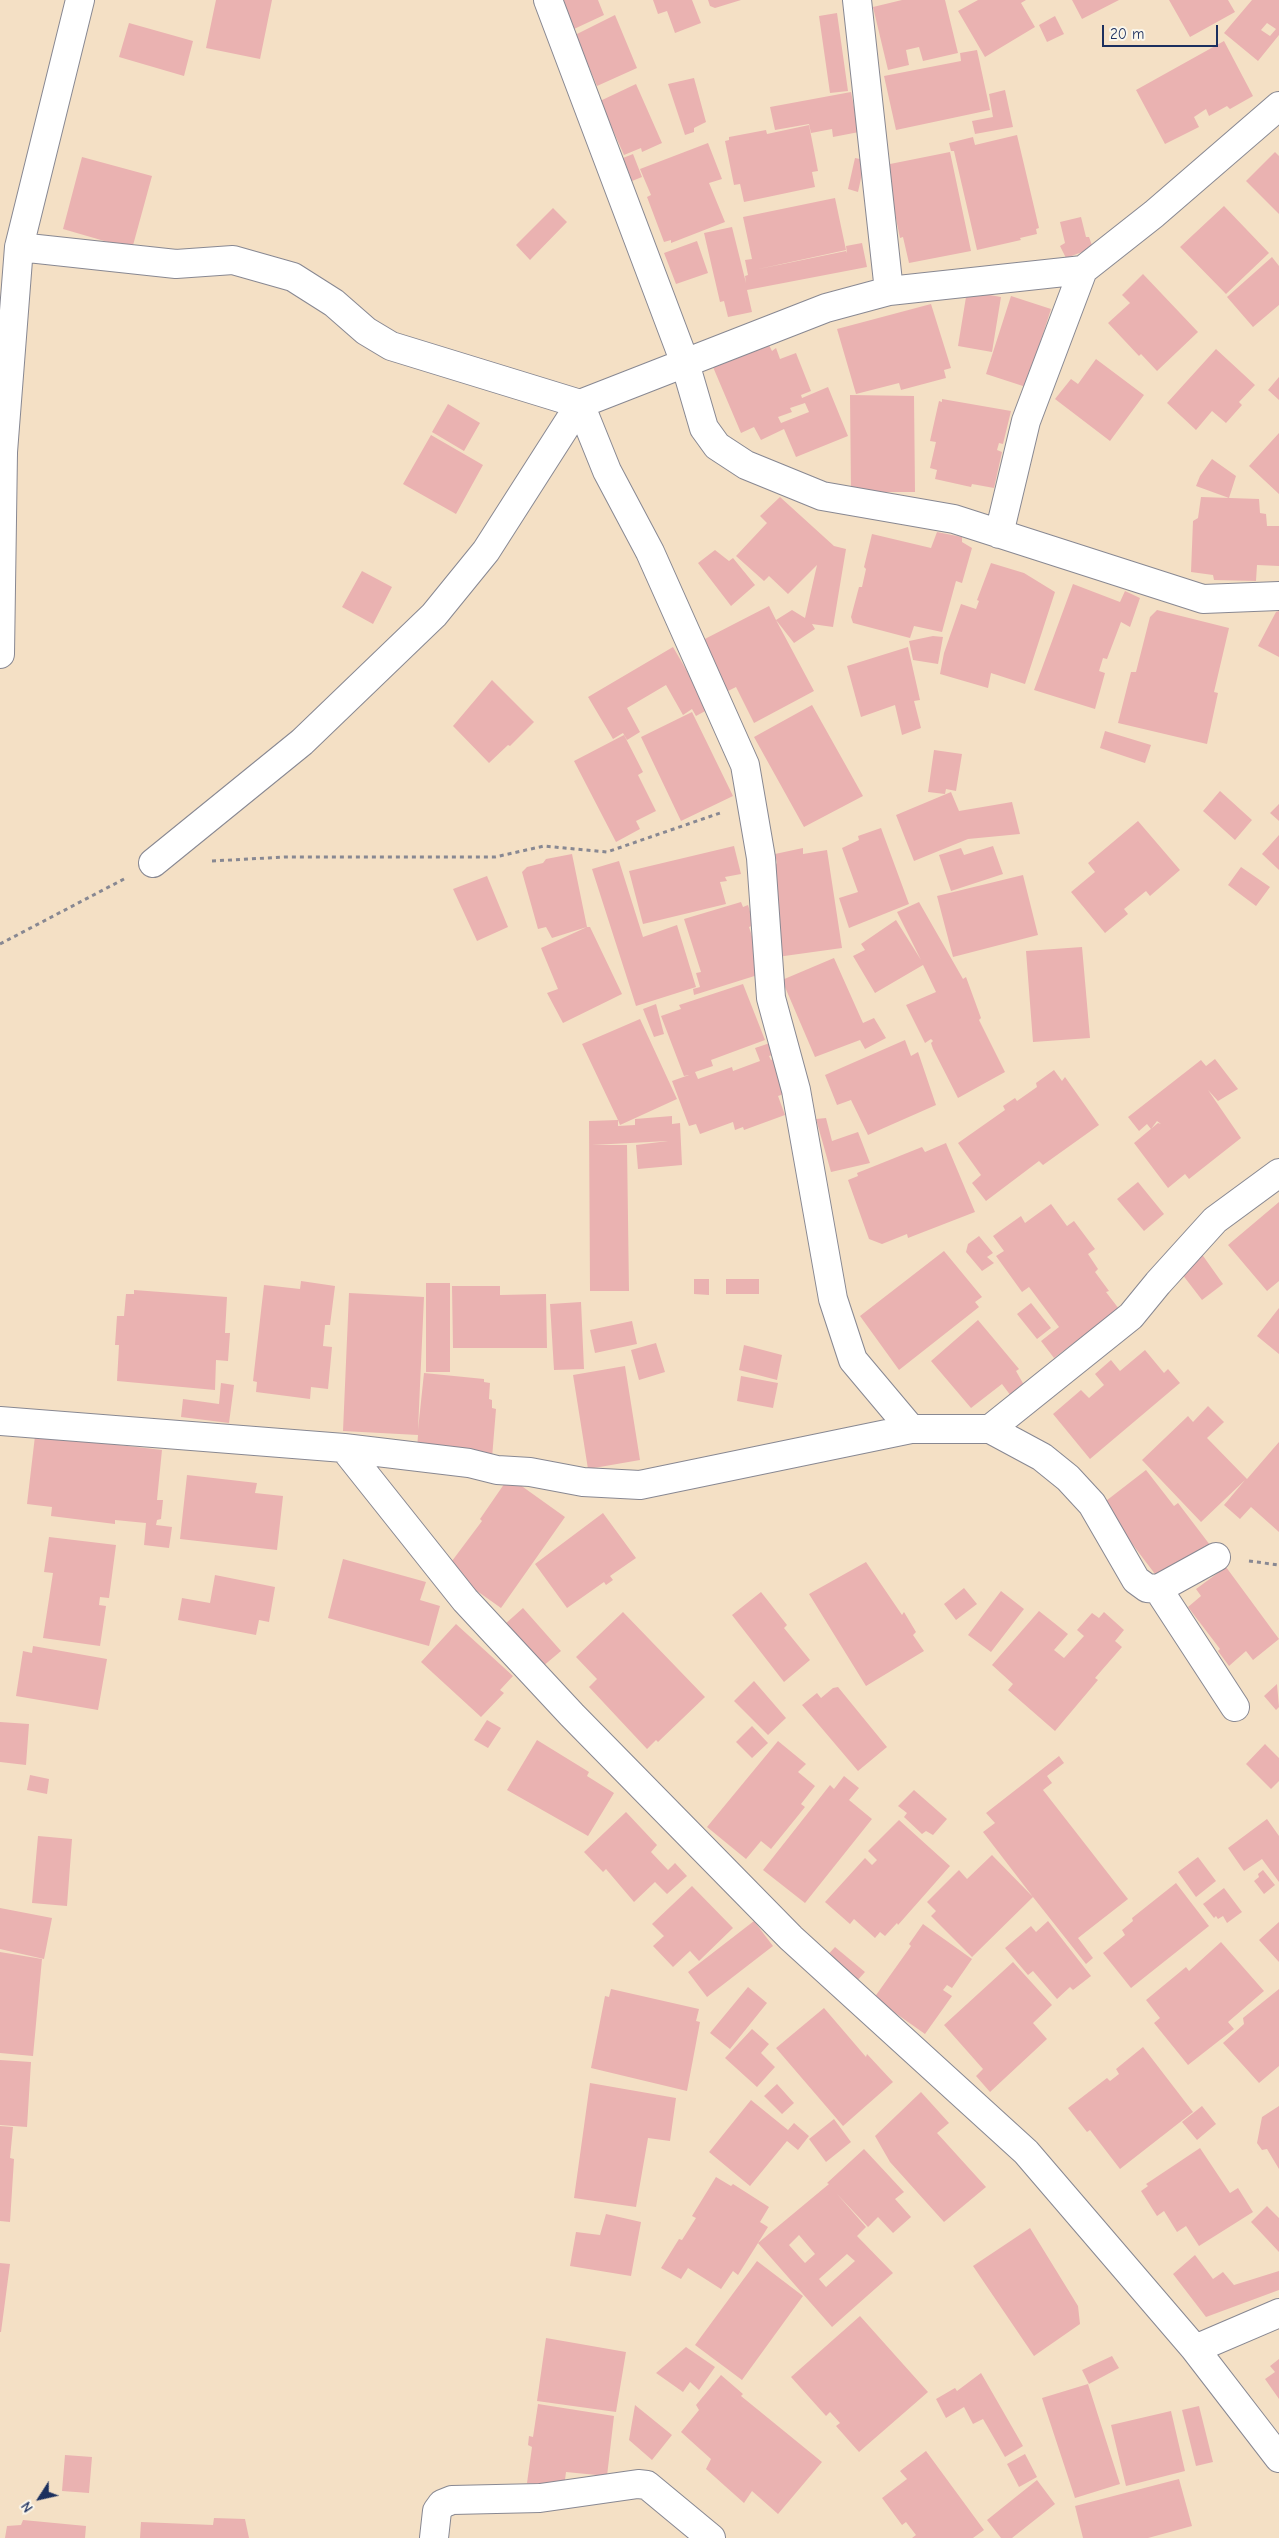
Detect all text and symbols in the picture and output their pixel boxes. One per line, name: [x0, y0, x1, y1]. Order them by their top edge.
scale bar: [1104, 15, 1220, 47]
text: 20 m: [1110, 25, 1144, 43]
north arrow: [15, 2473, 65, 2523]
text: N: [18, 2498, 37, 2516]

